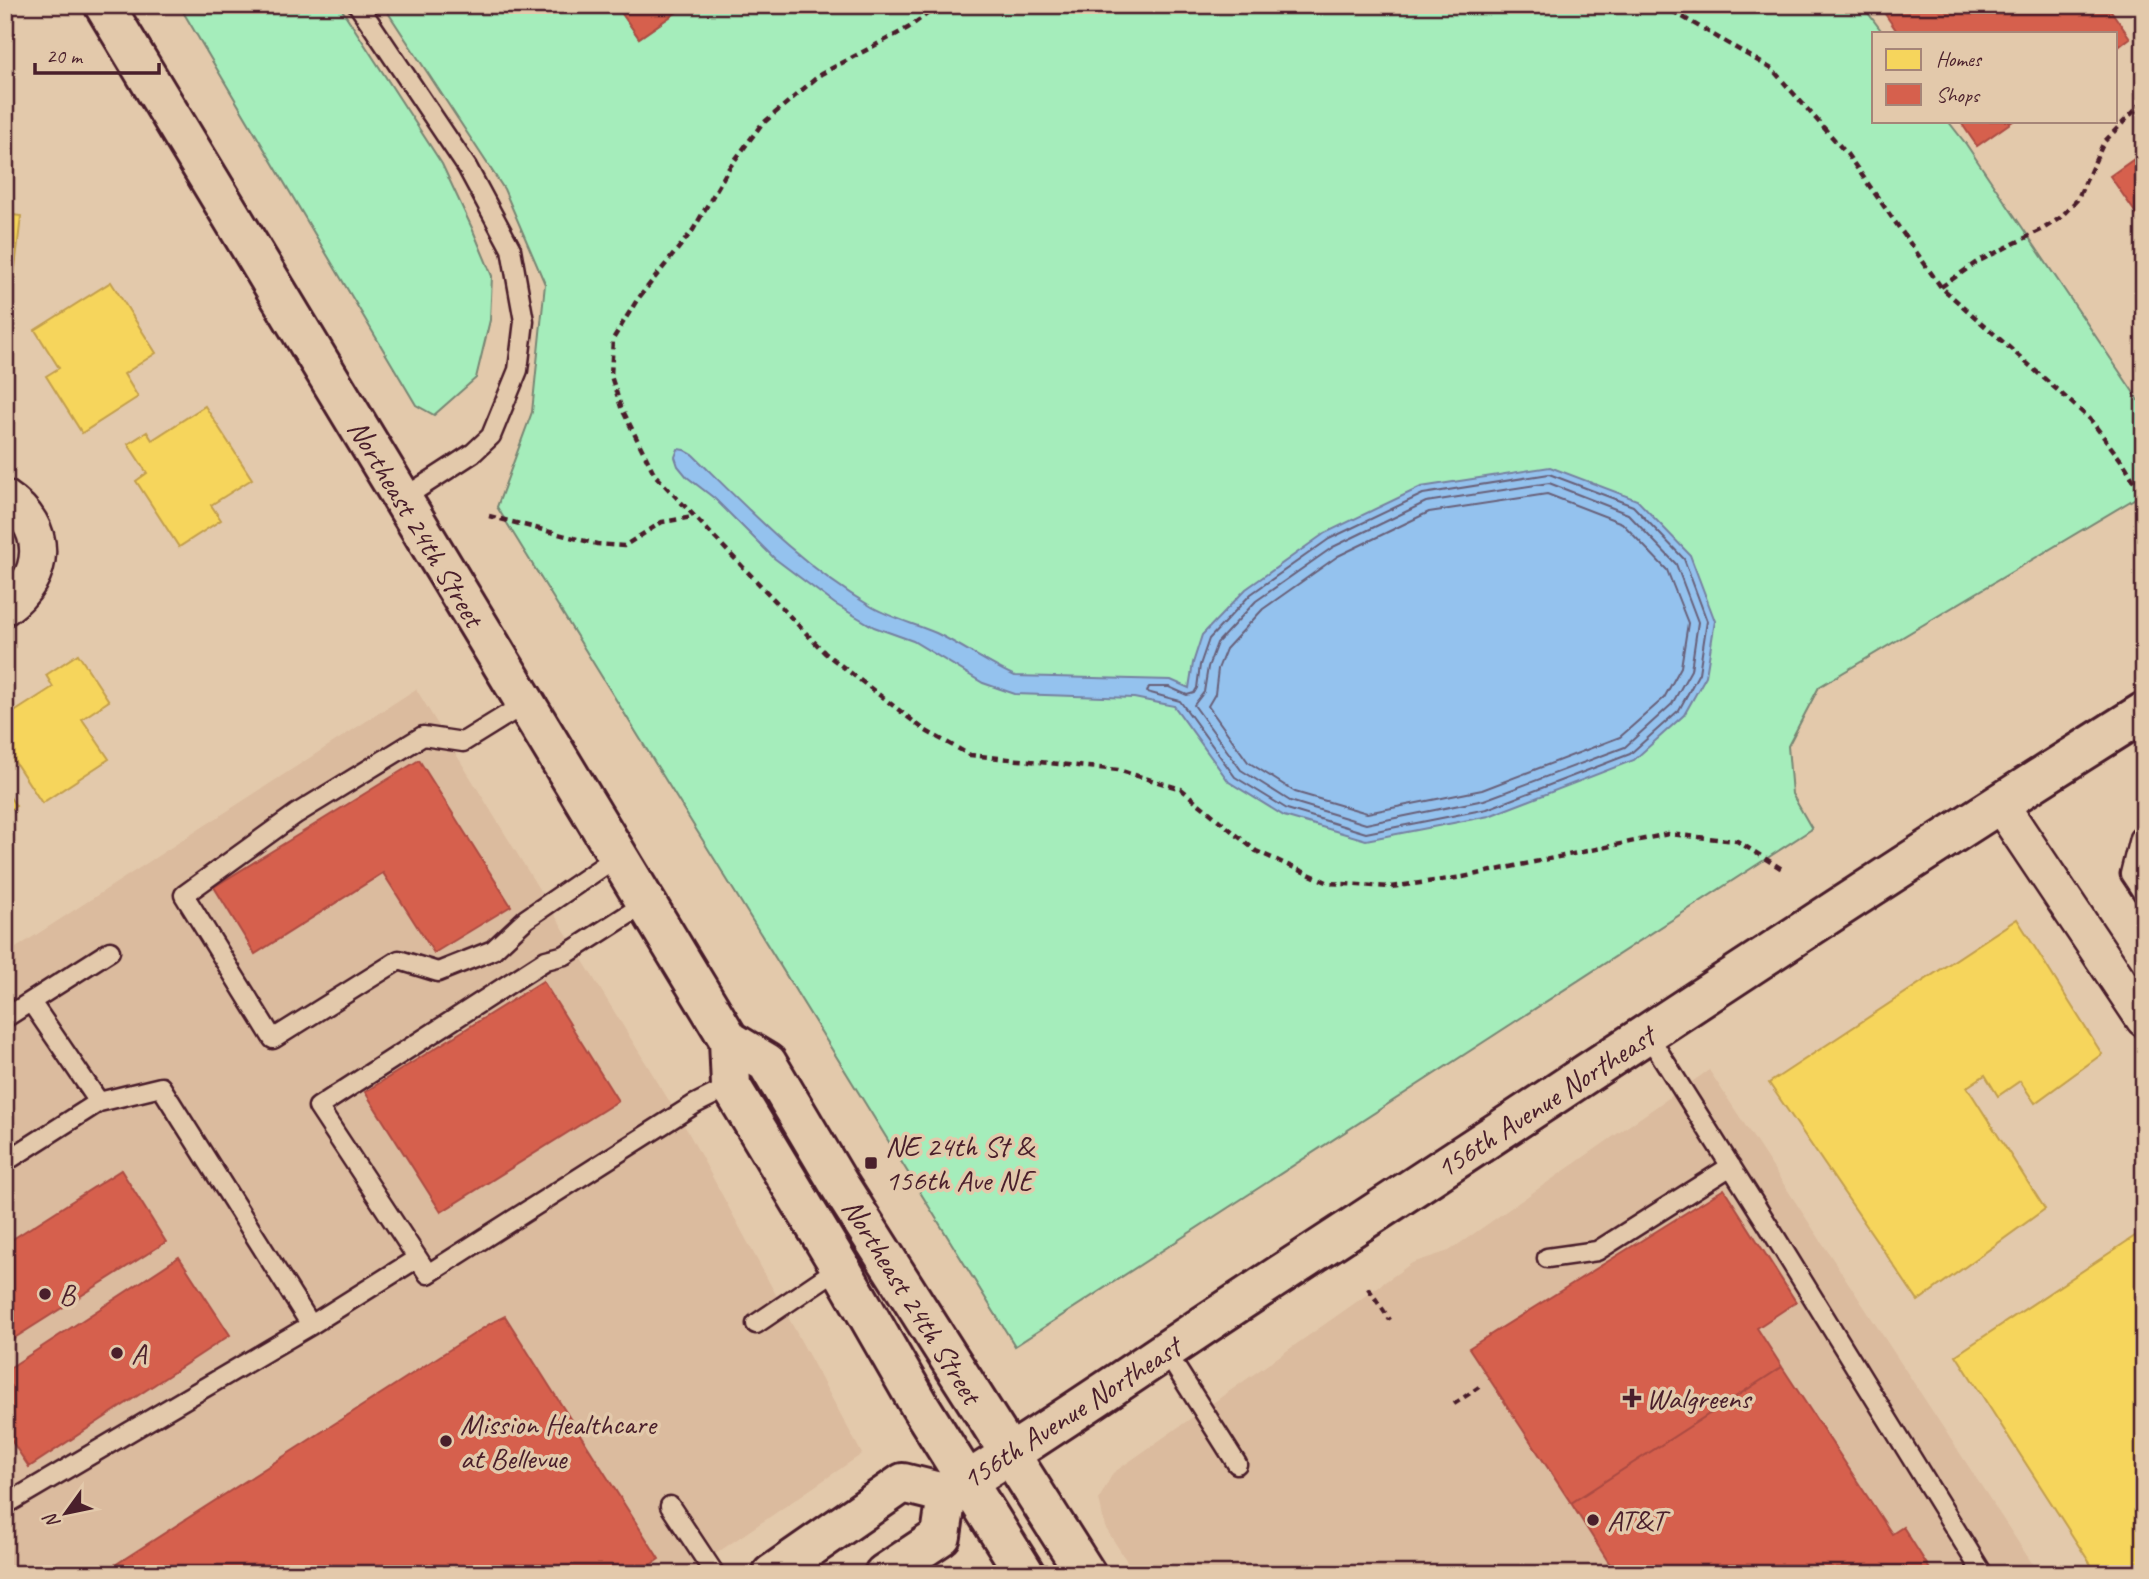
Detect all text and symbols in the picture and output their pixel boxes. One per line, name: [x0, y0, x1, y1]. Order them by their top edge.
scale bar: [35, 32, 159, 76]
legend: [1872, 32, 2118, 122]
text: 20 m: [46, 43, 84, 69]
text: Homes: [1936, 46, 1983, 72]
text: Shops: [1936, 82, 1981, 108]
street label: Northeast 24th Street: [339, 413, 494, 636]
street label: 156th Avenue Northeast: [1429, 1015, 1665, 1187]
place label: NE 24th St & 156th Ave NE: [885, 1127, 1036, 1199]
marker: NE 24th St & 156th Ave NE: [863, 1155, 879, 1171]
street label: Northeast 24th Street: [834, 1191, 992, 1413]
place label: B: [59, 1275, 77, 1313]
marker: B: [37, 1286, 53, 1302]
street label: 156th Avenue Northeast: [955, 1326, 1191, 1498]
place label: A: [131, 1334, 148, 1372]
marker: A: [109, 1345, 125, 1361]
place label: Walgreens: [1646, 1379, 1753, 1417]
marker: Walgreens: [1624, 1390, 1640, 1406]
place label: Mission Healthcare at Bellevue: [460, 1405, 658, 1477]
marker: Mission Healthcare at Bellevue: [438, 1433, 454, 1449]
north arrow: [32, 1478, 102, 1548]
place label: AT&T: [1607, 1501, 1671, 1539]
text: N: [38, 1508, 66, 1533]
marker: AT&T: [1585, 1512, 1601, 1528]

